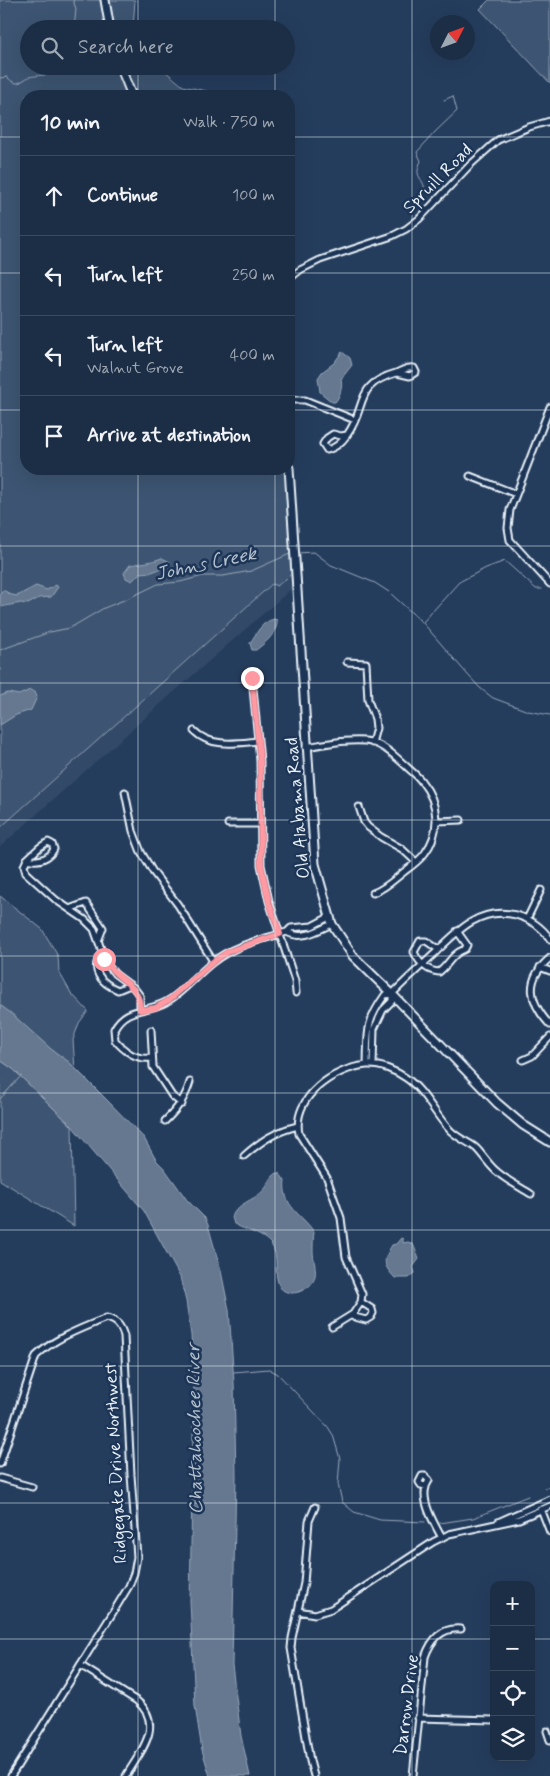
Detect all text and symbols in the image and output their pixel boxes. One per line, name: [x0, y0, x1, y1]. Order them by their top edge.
north arrow: [430, 15, 475, 60]
search box: [20, 20, 295, 75]
icon: search: [38, 34, 66, 62]
text: Search here: [78, 35, 174, 60]
text: 10 min: [40, 109, 100, 137]
text: Walk · 750 m: [183, 112, 275, 133]
street label: Spruill Road: [398, 139, 478, 219]
icon: ahead: [40, 182, 68, 210]
text: Continue: [87, 183, 158, 208]
text: 100 m: [232, 185, 275, 206]
icon: left: [40, 262, 68, 290]
text: Turn left: [87, 263, 163, 288]
text: 250 m: [232, 265, 275, 286]
text: Turn left: [87, 333, 163, 358]
icon: left: [40, 342, 68, 370]
text: 400 m: [230, 345, 275, 366]
text: Walnut Grove: [87, 358, 184, 379]
icon: arrive: [40, 422, 68, 450]
text: Arrive at destination: [87, 423, 251, 448]
water label: Johns Creek: [153, 541, 260, 587]
route end: [241, 667, 264, 690]
street label: Old Alabama Road: [280, 736, 316, 880]
route start: [93, 948, 116, 971]
water label: Chattahoochee River: [181, 1340, 209, 1515]
street label: Ridgegate Drive Northwest: [99, 1361, 134, 1564]
map controls: [490, 1581, 535, 1761]
button: +: [490, 1581, 535, 1626]
button: −: [490, 1626, 535, 1671]
street label: Darrow Drive: [389, 1653, 425, 1757]
button: locate: [490, 1671, 535, 1716]
button: layers: [490, 1716, 535, 1761]

